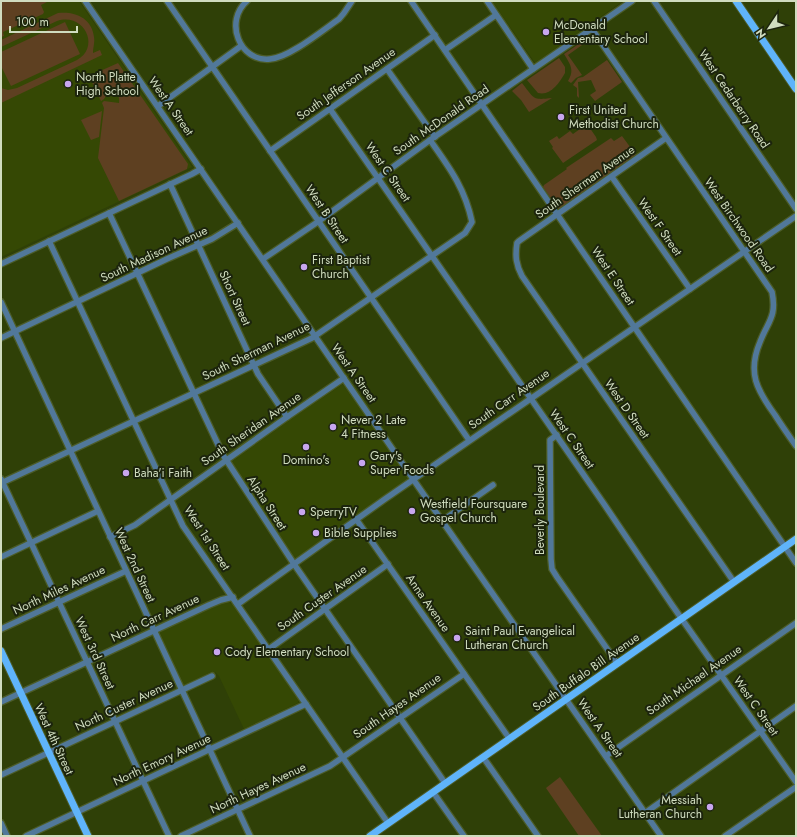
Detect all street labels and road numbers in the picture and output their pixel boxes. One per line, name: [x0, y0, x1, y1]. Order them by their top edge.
street label: South Jefferson Avenue: [293, 43, 399, 125]
street label: West Cedarberry Road: [694, 46, 774, 152]
street label: West A Street: [144, 73, 198, 139]
street label: South McDonald Road: [389, 80, 493, 160]
street label: West C Street: [361, 139, 415, 205]
street label: South Sherman Avenue: [532, 141, 638, 223]
street label: West Birchwood Road: [700, 174, 778, 276]
street label: West B Street: [301, 181, 353, 247]
street label: West F Street: [634, 195, 687, 260]
street label: South Madison Avenue: [97, 221, 211, 287]
street label: West E Street: [587, 243, 639, 309]
street label: Short Street: [214, 268, 256, 328]
street label: South Sherman Avenue: [199, 317, 313, 385]
street label: West A Street: [327, 340, 381, 406]
street label: South Carr Avenue: [465, 364, 553, 434]
street label: West D Street: [600, 376, 654, 442]
street label: South Sheridan Avenue: [197, 388, 305, 470]
street label: West C Street: [545, 406, 599, 472]
street label: Beverly Boulevard: [531, 465, 549, 555]
street label: Alpha Street: [243, 472, 291, 534]
street label: West 1st Street: [179, 502, 235, 574]
street label: West 2nd Street: [110, 525, 160, 605]
street label: South Custer Avenue: [274, 560, 370, 636]
street label: North Miles Avenue: [10, 561, 108, 619]
street label: Anna Avenue: [401, 570, 455, 636]
street label: North Carr Avenue: [108, 590, 202, 646]
street label: West 3rd Street: [70, 614, 120, 692]
street label: South Buffalo Bill Avenue: [529, 628, 643, 716]
street label: South Michael Avenue: [643, 640, 745, 720]
street label: South Hayes Avenue: [349, 669, 445, 743]
street label: West C Street: [729, 673, 783, 739]
street label: North Custer Avenue: [72, 674, 176, 736]
street label: West A Street: [573, 695, 627, 761]
street label: West 4th Street: [30, 700, 78, 778]
street label: North Emory Avenue: [110, 729, 214, 791]
street label: North Hayes Avenue: [207, 758, 309, 818]

